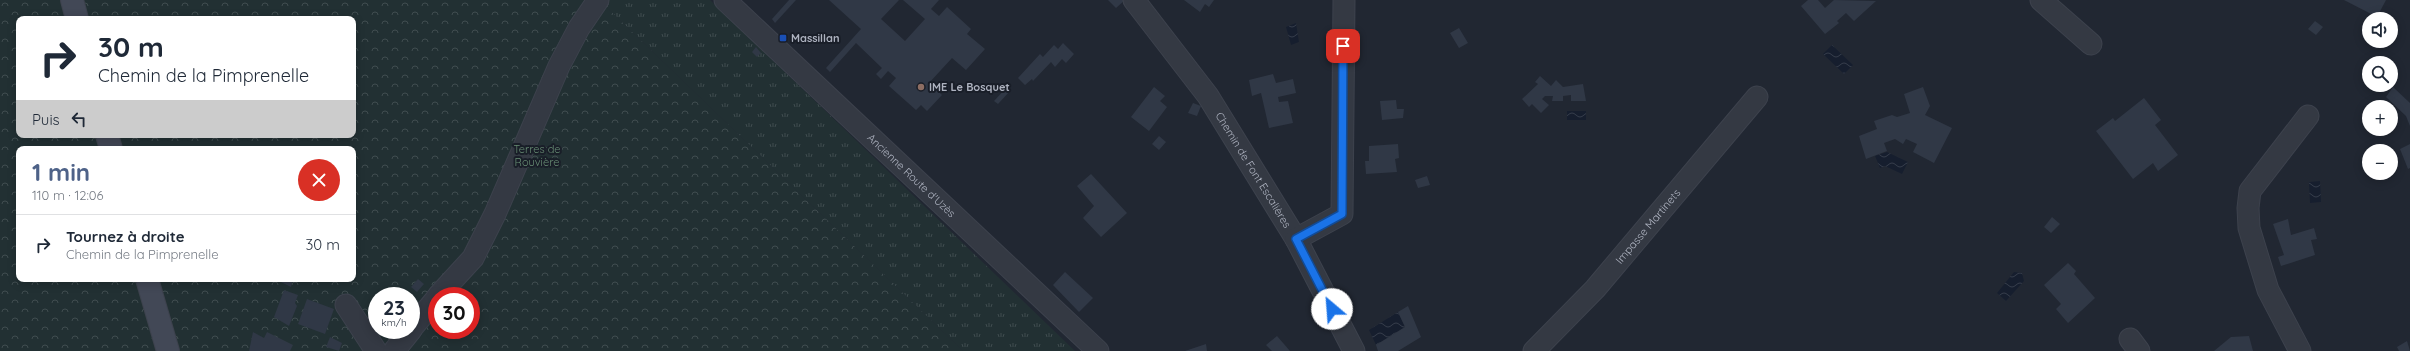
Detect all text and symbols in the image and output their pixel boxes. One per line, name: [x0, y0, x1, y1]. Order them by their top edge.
map controls: [2362, 12, 2398, 180]
button: sound: [2362, 12, 2398, 48]
text: 30 m: [98, 29, 164, 64]
pin: [1326, 29, 1360, 63]
place label: Massillan: [791, 31, 840, 45]
icon: right: [32, 32, 84, 84]
marker: Massillan: [778, 33, 788, 43]
icon: arrive: [1332, 35, 1354, 57]
button: search: [2362, 56, 2398, 92]
text: Chemin de la Pimprenelle: [98, 64, 309, 87]
place label: IME Le Bosquet: [929, 80, 1010, 94]
marker: IME Le Bosquet: [916, 82, 926, 92]
button: +: [2362, 100, 2398, 136]
icon: left: [68, 108, 90, 130]
street label: Chemin de Font Escalières: [1213, 109, 1294, 230]
text: Puis: [32, 110, 60, 129]
street label: Ancienne Route d'Uzès: [864, 131, 959, 220]
park label: Terres de Rouvière: [513, 142, 561, 169]
button: −: [2362, 144, 2398, 180]
text: 1 min: [32, 157, 90, 187]
button: close: [298, 159, 340, 201]
street label: Impasse Martinets: [1612, 186, 1683, 267]
text: 110 m · 12:06: [32, 187, 104, 203]
text: Tournez à droite: [66, 227, 185, 246]
icon: right: [32, 234, 54, 256]
text: 30 m: [305, 235, 340, 254]
text: Chemin de la Pimprenelle: [66, 246, 219, 262]
speed limit sign: 30: [428, 287, 480, 339]
position arrow: [1311, 288, 1353, 330]
text: 23: [383, 295, 405, 320]
text: km/h: [381, 316, 407, 329]

